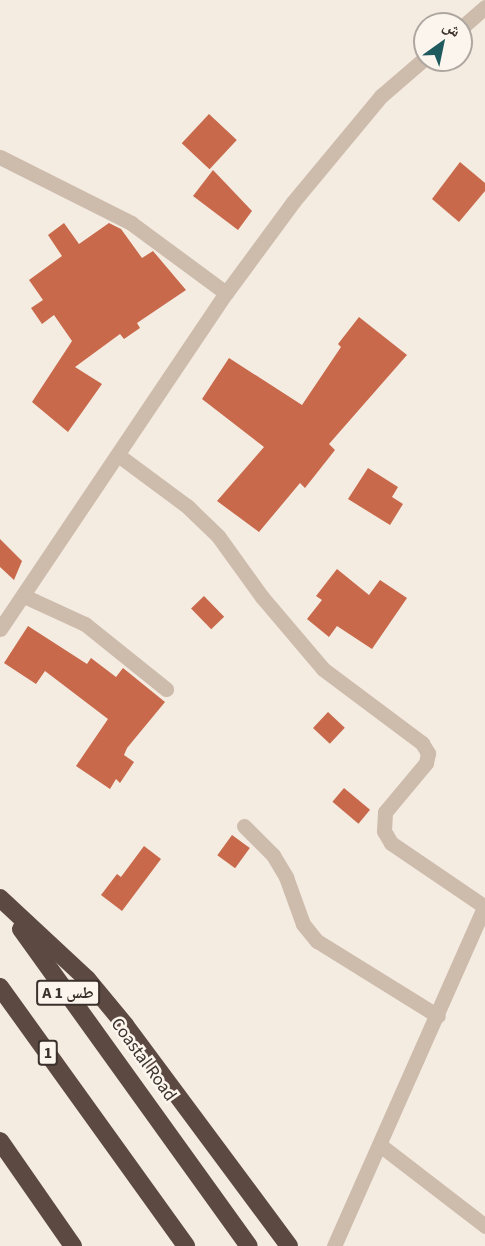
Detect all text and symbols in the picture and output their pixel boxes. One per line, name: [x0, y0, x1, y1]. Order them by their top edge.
north arrow: [413, 12, 473, 72]
text: ش: [439, 15, 465, 42]
road number: A 1 طس: [35, 980, 101, 1006]
street label: Coastal Road: [106, 1014, 180, 1106]
road number: 1: [38, 1040, 58, 1066]

